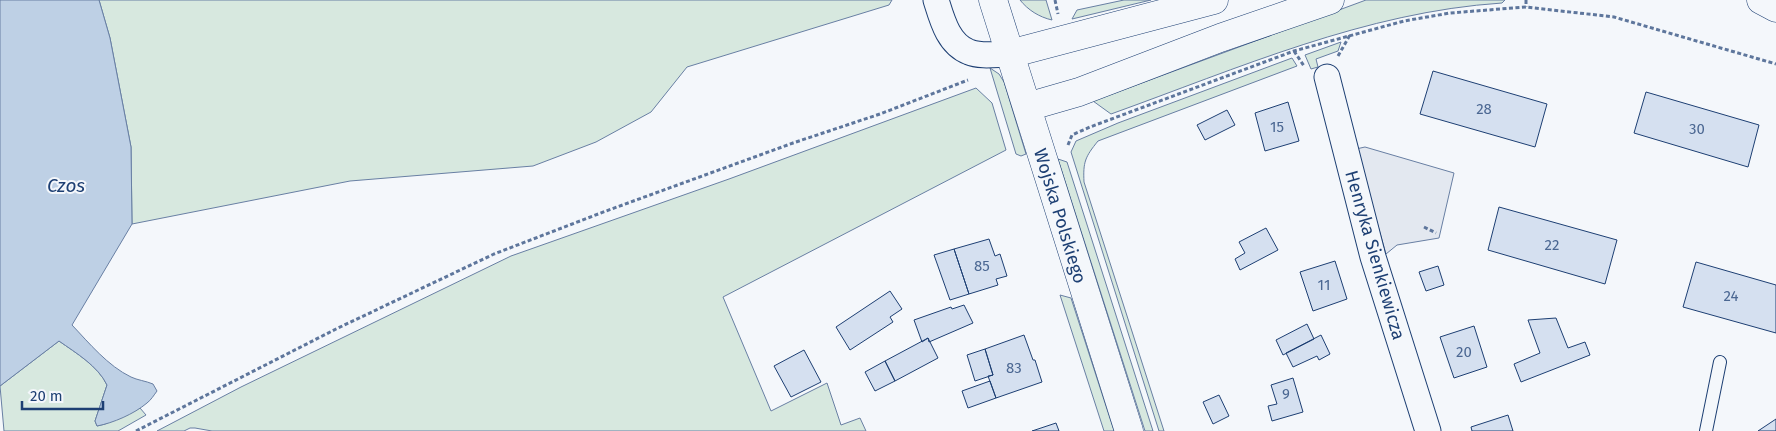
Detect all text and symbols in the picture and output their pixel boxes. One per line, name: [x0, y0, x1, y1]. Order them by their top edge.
house number: 28: [1476, 100, 1492, 118]
house number: 15: [1270, 118, 1284, 136]
house number: 30: [1689, 120, 1705, 138]
street label: Wojska Polskiego: [1029, 146, 1091, 286]
street label: Henryka Sienkiewicza: [1340, 168, 1410, 342]
water label: Czos: [47, 174, 85, 197]
house number: 22: [1545, 236, 1559, 254]
house number: 85: [974, 257, 990, 275]
house number: 11: [1318, 276, 1330, 294]
house number: 24: [1723, 287, 1739, 305]
house number: 20: [1456, 343, 1472, 361]
house number: 83: [1006, 359, 1022, 377]
scale bar: [22, 378, 104, 410]
house number: 9: [1282, 385, 1290, 403]
text: 20 m: [30, 387, 63, 405]

